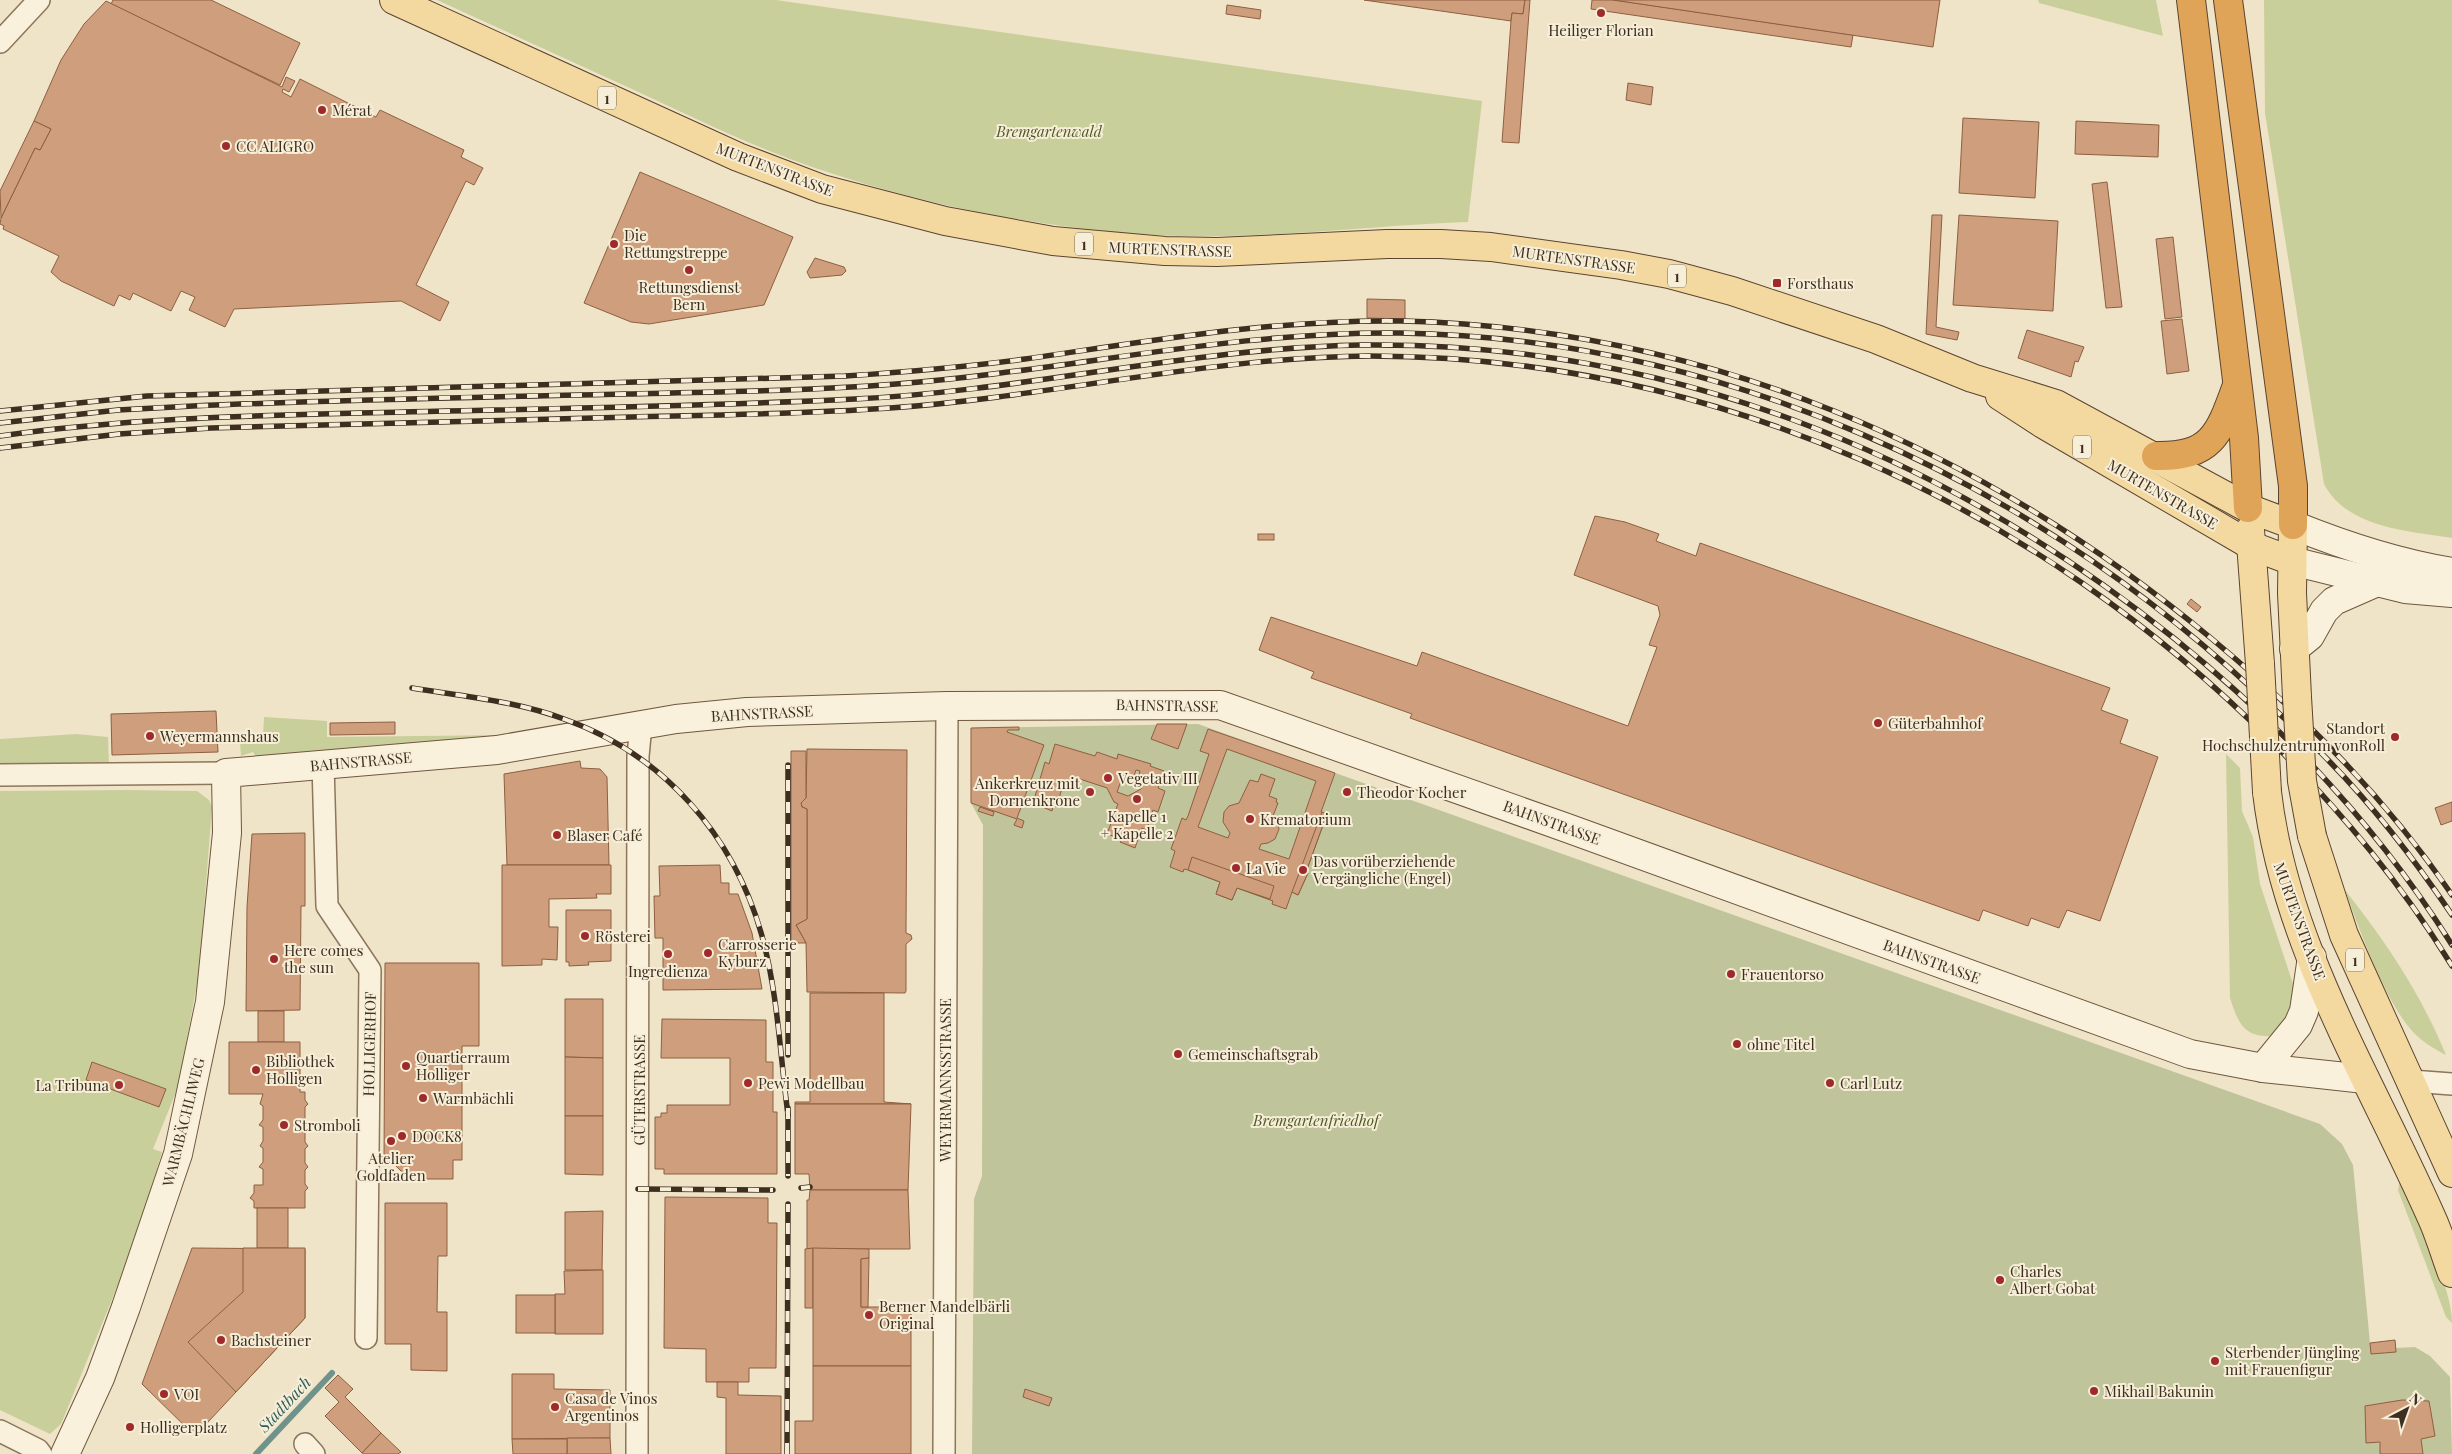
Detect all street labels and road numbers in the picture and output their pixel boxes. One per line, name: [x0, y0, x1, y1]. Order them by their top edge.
road number: 1: [598, 86, 616, 110]
street label: MURTENSTRASSE: [714, 137, 836, 201]
road number: 1: [1075, 232, 1093, 255]
street label: MURTENSTRASSE: [1108, 237, 1232, 261]
street label: MURTENSTRASSE: [1511, 240, 1637, 278]
road number: 1: [1668, 264, 1686, 288]
road number: 1: [2073, 436, 2091, 458]
street label: MURTENSTRASSE: [2104, 454, 2222, 534]
street label: BAHNSTRASSE: [1116, 694, 1218, 716]
street label: BAHNSTRASSE: [710, 700, 814, 726]
street label: BAHNSTRASSE: [309, 747, 413, 775]
street label: BAHNSTRASSE: [1501, 795, 1603, 849]
street label: MURTENSTRASSE: [2269, 859, 2331, 983]
street label: BAHNSTRASSE: [1881, 934, 1983, 988]
road number: 1: [2346, 948, 2364, 972]
street label: HOLLIGERHOF: [358, 991, 380, 1097]
street label: WEYERMANNSSTRASSE: [935, 998, 955, 1163]
street label: GÜTERSTRASSE: [629, 1035, 649, 1145]
street label: WARMBÄCHLIWEG: [157, 1055, 209, 1189]

